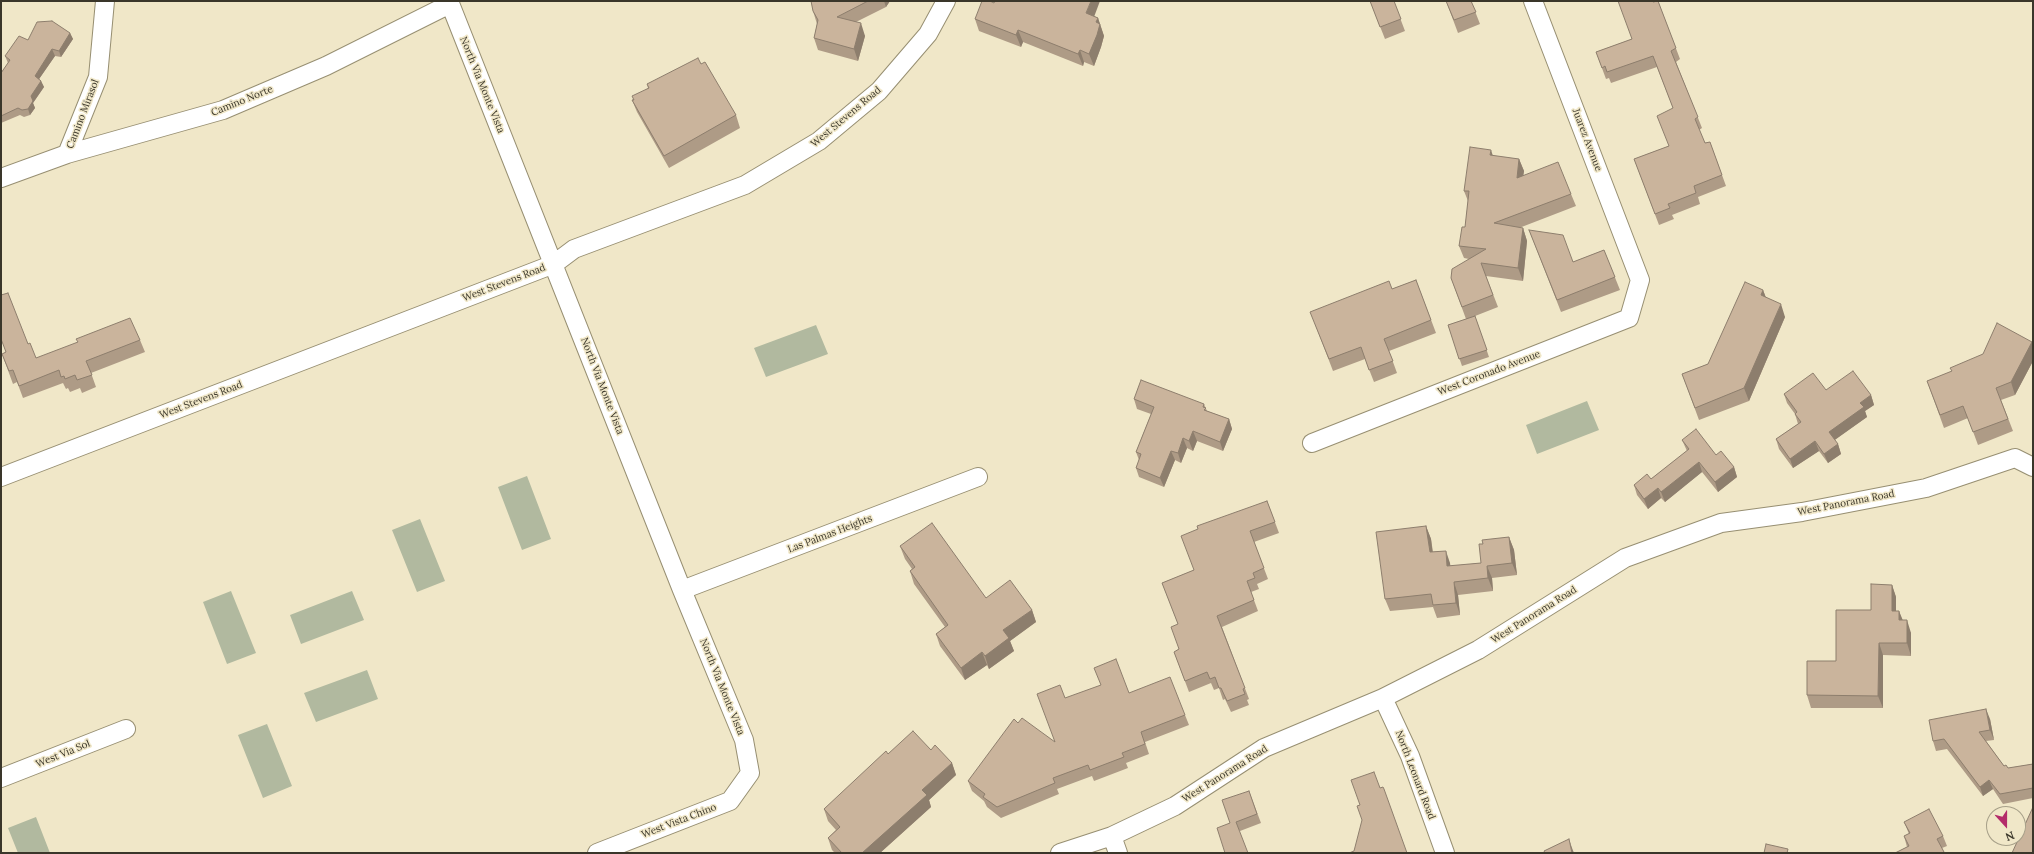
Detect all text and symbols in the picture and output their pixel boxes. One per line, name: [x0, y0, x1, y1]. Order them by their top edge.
street label: North Via Monte Vista: [457, 35, 507, 135]
street label: Camino Mirasol: [64, 78, 102, 150]
street label: Camino Norte: [209, 83, 275, 119]
street label: West Stevens Road: [808, 84, 884, 150]
street label: Juarez Avenue: [1570, 107, 1604, 173]
street label: West Stevens Road: [461, 262, 547, 304]
street label: North Via Monte Vista: [578, 336, 626, 436]
street label: West Coronado Avenue: [1436, 348, 1542, 398]
street label: West Stevens Road: [158, 379, 244, 421]
street label: West Panorama Road: [1796, 488, 1896, 518]
street label: Las Palmas Heights: [786, 512, 874, 556]
street label: West Panorama Road: [1489, 584, 1579, 646]
street label: North Via Monte Vista: [697, 637, 747, 737]
street label: North Leonard Road: [1392, 729, 1438, 821]
street label: West Via Sol: [34, 738, 92, 770]
street label: West Panorama Road: [1180, 743, 1270, 805]
street label: West Vista Chino: [640, 801, 718, 841]
north arrow: [1986, 806, 2026, 846]
text: N: [2003, 828, 2016, 844]

